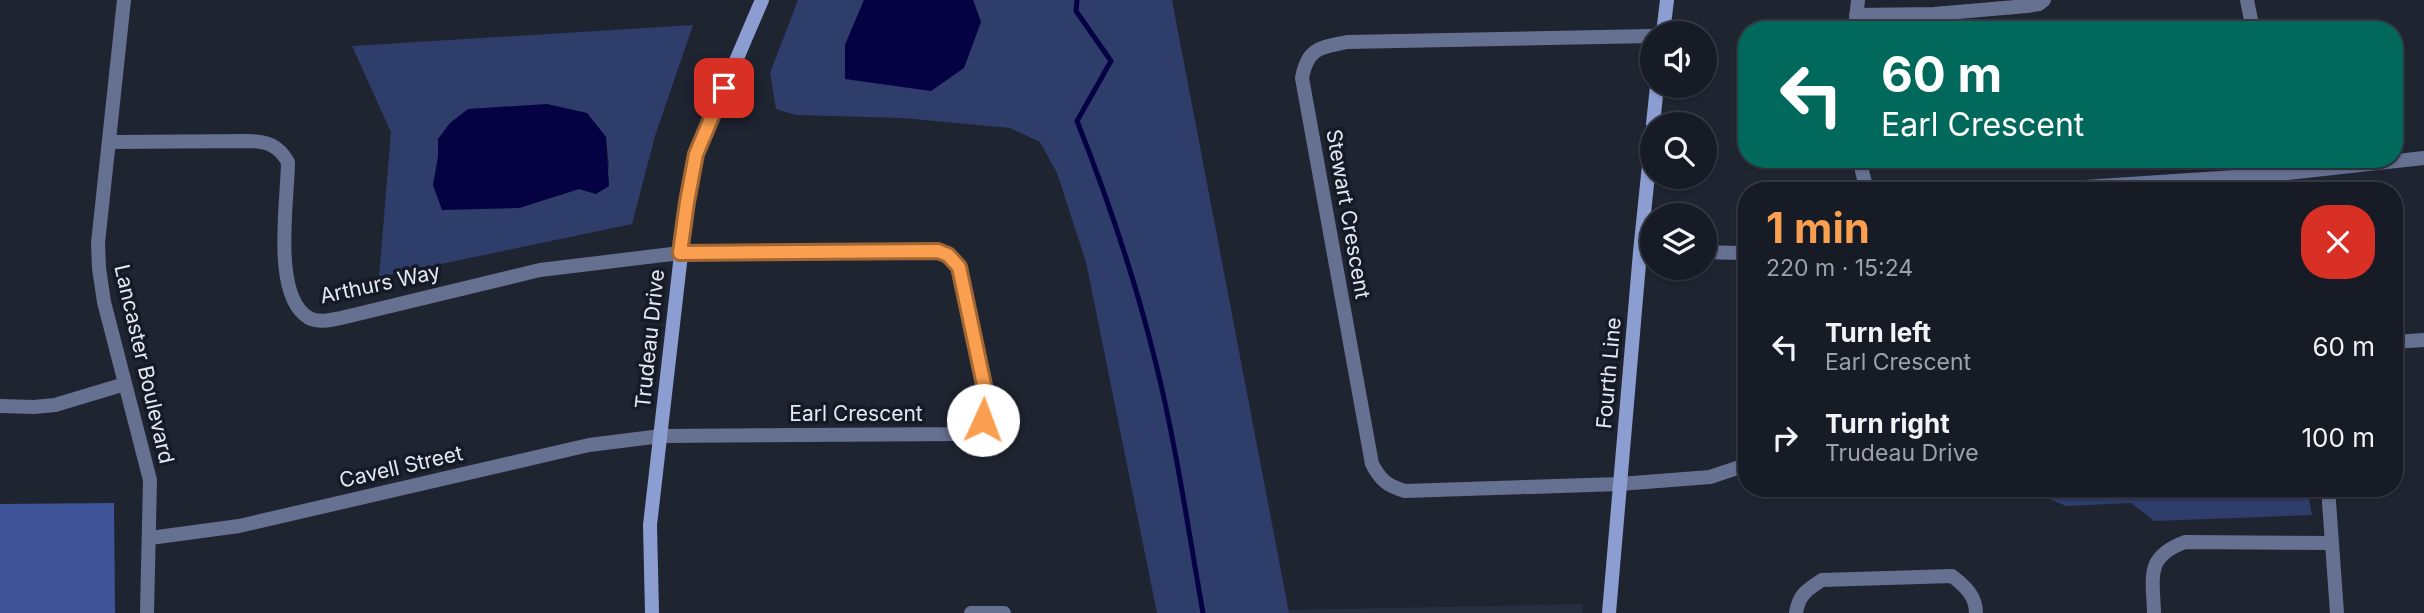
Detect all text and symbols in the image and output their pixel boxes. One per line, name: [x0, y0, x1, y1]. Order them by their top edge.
map controls: [1640, 21, 1717, 280]
button: sound: [1640, 21, 1717, 98]
text: 60 m: [1881, 45, 2002, 104]
icon: left: [1766, 49, 1857, 140]
pin: [694, 58, 754, 118]
icon: arrive: [705, 69, 743, 107]
text: Earl Crescent: [1881, 105, 2084, 144]
button: search: [1640, 112, 1717, 189]
street label: Stewart Crescent: [1321, 127, 1376, 301]
text: 1 min: [1766, 202, 1870, 253]
button: layers: [1640, 203, 1717, 280]
button: close: [2301, 205, 2375, 279]
text: 220 m · 15:24: [1766, 254, 1913, 282]
street label: Arthurs Way: [318, 259, 442, 308]
street label: Lancaster Boulevard: [109, 262, 180, 466]
street label: Trudeau Drive: [630, 268, 669, 410]
street label: Fourth Line: [1591, 316, 1626, 430]
text: Turn left: [1825, 317, 1931, 348]
icon: left: [1766, 328, 1804, 366]
text: 60 m: [2312, 331, 2375, 362]
text: Earl Crescent: [1825, 348, 1971, 376]
position arrow: [946, 383, 1020, 457]
street label: Earl Crescent: [789, 401, 923, 426]
text: Turn right: [1825, 408, 1950, 439]
icon: right: [1766, 419, 1804, 457]
text: 100 m: [2302, 422, 2375, 453]
text: Trudeau Drive: [1825, 439, 1979, 467]
street label: Cavell Street: [337, 440, 465, 493]

